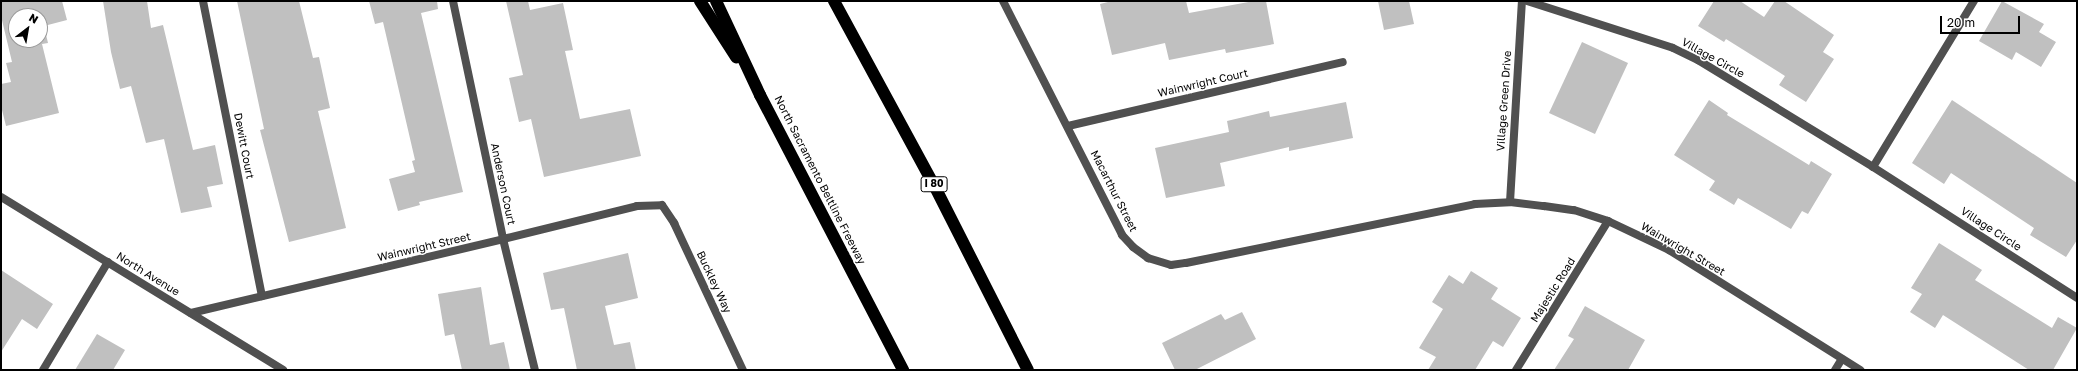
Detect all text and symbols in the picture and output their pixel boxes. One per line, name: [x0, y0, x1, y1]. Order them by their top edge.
north arrow: [8, 8, 48, 48]
scale bar: [1942, 8, 2022, 34]
text: N: [27, 10, 41, 26]
text: 20 m: [1947, 15, 1975, 30]
street label: Village Circle: [1679, 35, 1747, 81]
street label: Village Green Drive: [1494, 50, 1514, 152]
street label: Wainwright Court: [1157, 66, 1249, 100]
street label: North Sacramento Beltline Freeway: [772, 93, 868, 267]
street label: Dewitt Court: [231, 112, 257, 180]
street label: Anderson Court: [488, 142, 518, 226]
street label: Macarthur Street: [1088, 148, 1140, 234]
road number: I 80: [920, 176, 948, 192]
street label: Village Circle: [1958, 204, 2024, 254]
street label: Wainwright Street: [1638, 219, 1728, 279]
street label: Wainwright Street: [376, 230, 472, 264]
street label: North Avenue: [114, 249, 182, 299]
street label: Buckley Way: [694, 249, 734, 315]
street label: Majestic Road: [1528, 255, 1578, 325]

